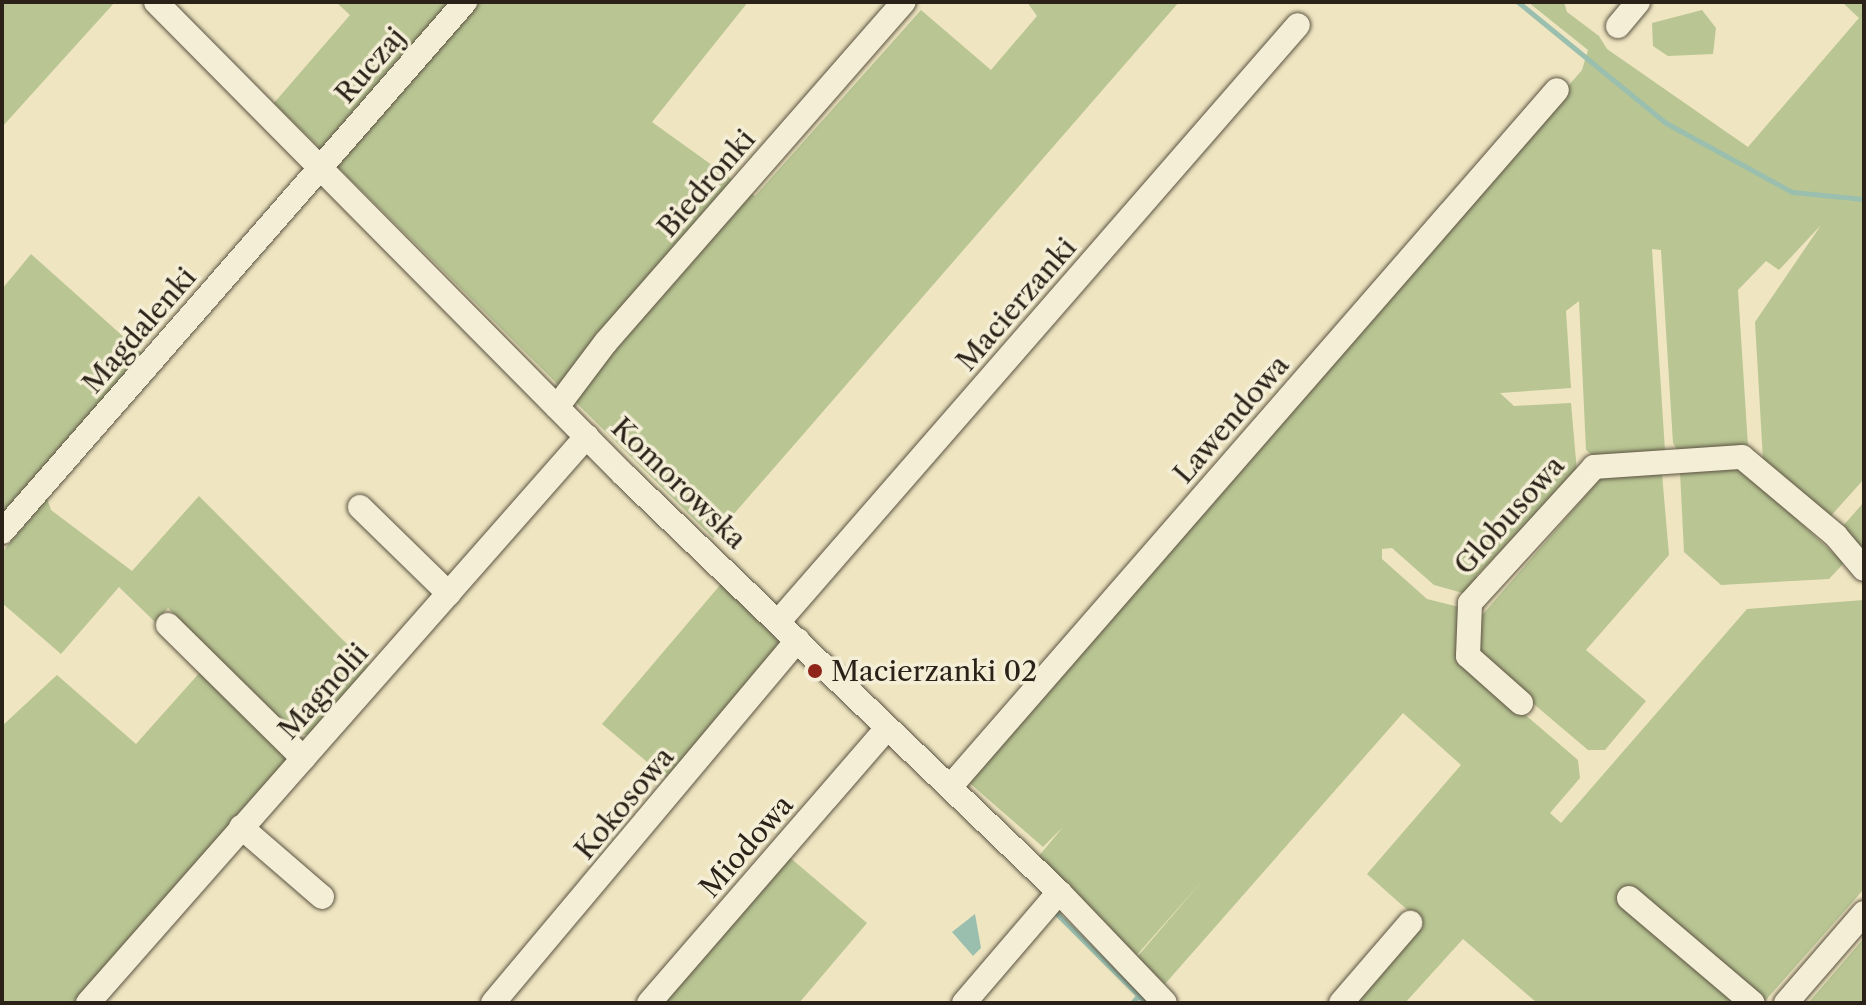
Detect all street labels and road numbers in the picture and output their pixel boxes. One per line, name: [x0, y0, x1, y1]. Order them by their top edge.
street label: Ruczaj: [328, 20, 412, 110]
street label: Biedronki: [650, 122, 762, 244]
street label: Macierzanki: [949, 231, 1083, 377]
street label: Magdalenki: [75, 260, 203, 400]
street label: Lawendowa: [1166, 348, 1296, 490]
street label: Komorowska: [605, 410, 753, 556]
street label: Globusowa: [1447, 449, 1571, 581]
street label: Magnolii: [271, 636, 375, 746]
street label: Kokosowa: [567, 740, 681, 866]
street label: Miodowa: [692, 788, 800, 904]

